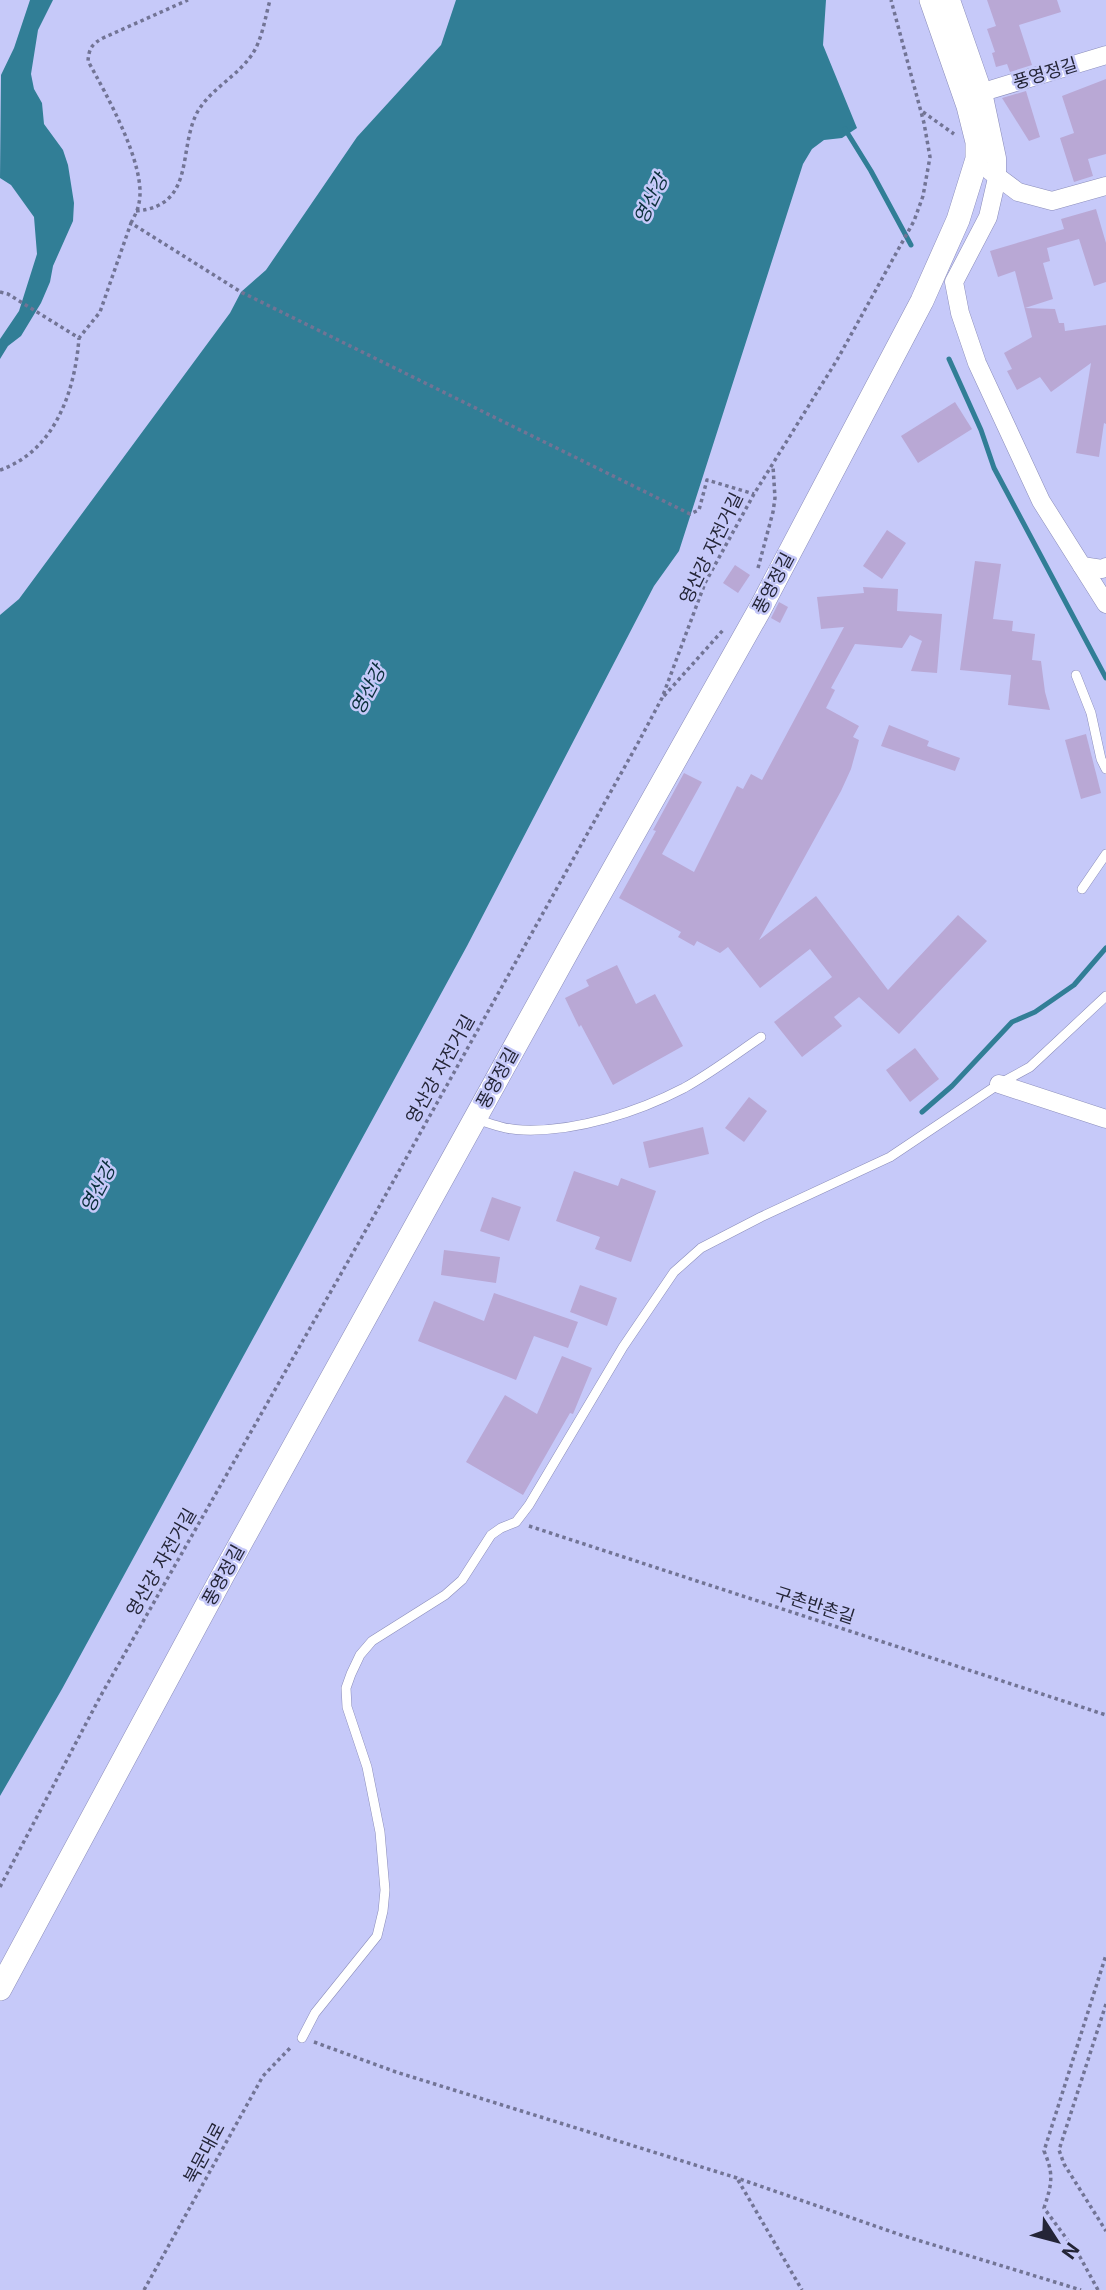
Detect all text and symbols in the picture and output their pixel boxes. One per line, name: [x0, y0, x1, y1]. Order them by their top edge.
street label: 풍영정길: [1010, 53, 1080, 93]
water label: 영산강: [629, 168, 674, 228]
street label: 영산강 자전거길: [675, 489, 747, 607]
street label: 풍영정길: [748, 549, 798, 617]
water label: 영산강: [346, 659, 392, 719]
street label: 영산강 자전거길: [401, 1011, 479, 1127]
street label: 풍영정길: [472, 1044, 522, 1112]
water label: 영산강: [76, 1157, 122, 1217]
street label: 영산강 자전거길: [122, 1504, 200, 1620]
street label: 풍영정길: [198, 1541, 248, 1609]
street label: 구촌반촌길: [772, 1582, 858, 1628]
street label: 북문대로: [179, 2119, 229, 2187]
north arrow: [1022, 2206, 1092, 2276]
text: N: [1057, 2238, 1084, 2263]

